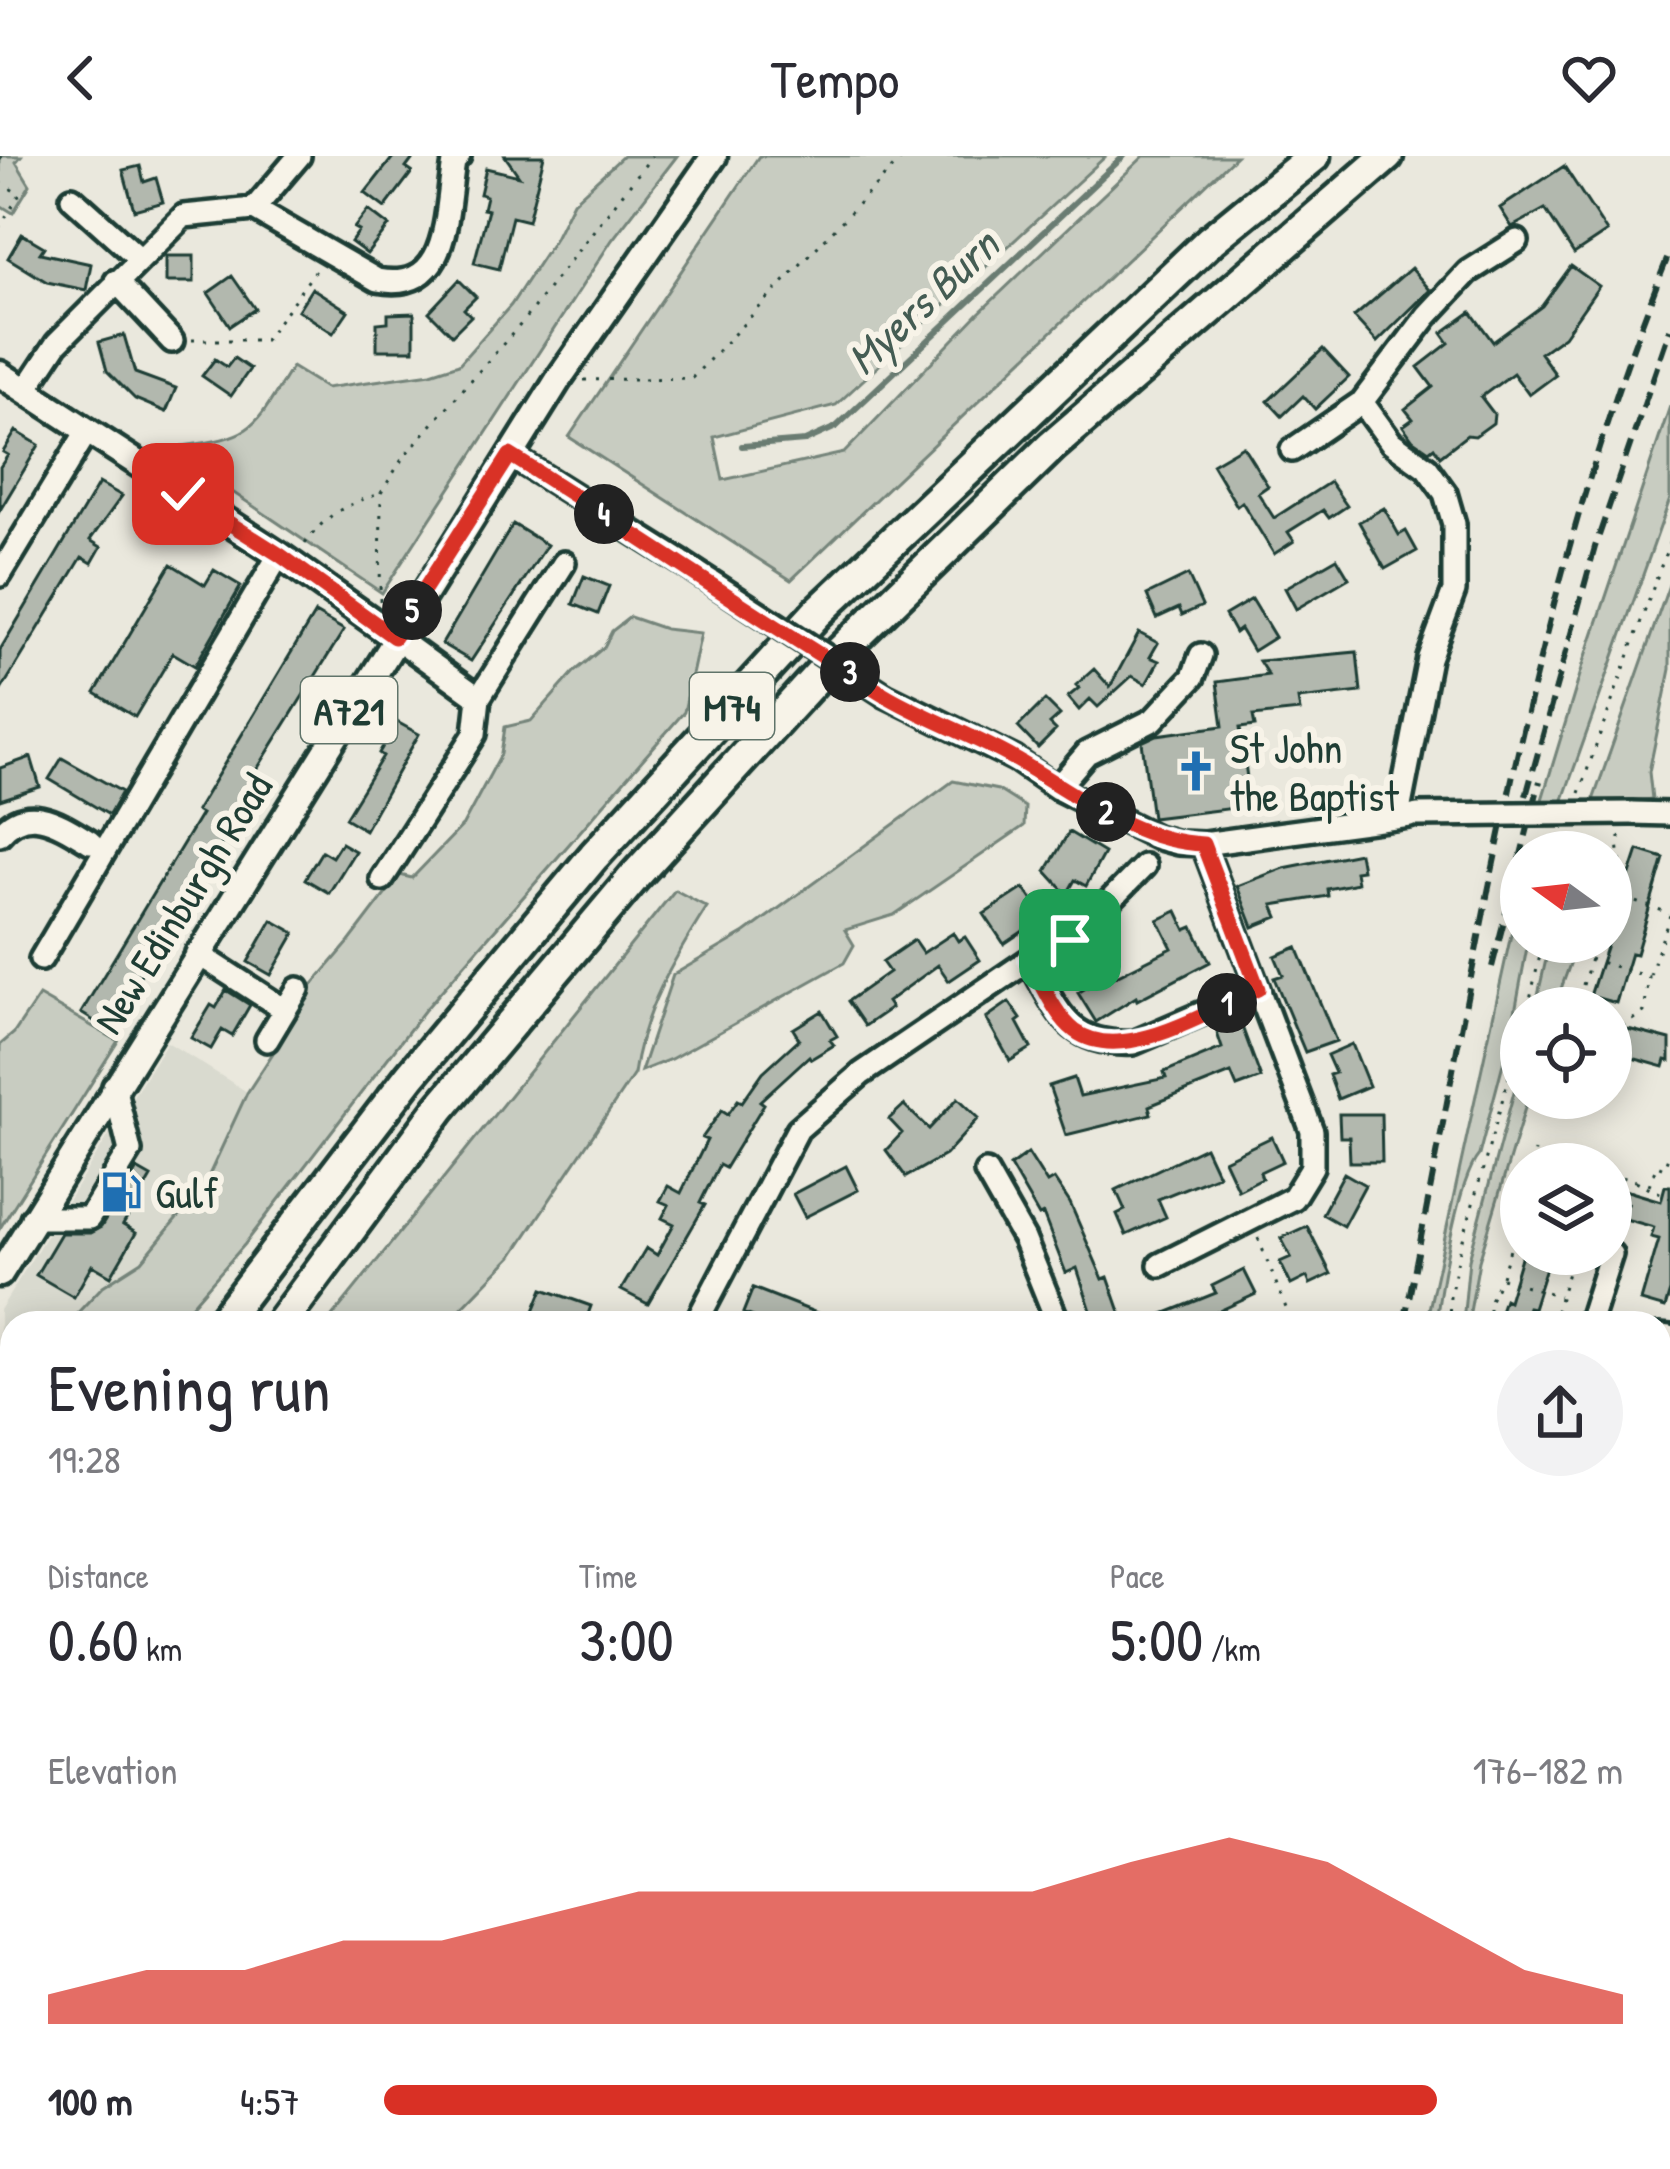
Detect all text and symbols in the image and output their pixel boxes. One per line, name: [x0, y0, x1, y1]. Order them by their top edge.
text: Tempo: [771, 42, 899, 115]
icon: back: [48, 45, 114, 111]
icon: heart: [1556, 45, 1622, 111]
water label: Myers Burn: [833, 212, 1014, 387]
pin: [132, 443, 234, 545]
icon: check: [150, 461, 216, 527]
pin: 4: [574, 484, 634, 544]
text: 4: [598, 492, 610, 536]
pin: 5: [382, 580, 442, 640]
text: 5: [405, 588, 419, 632]
pin: 3: [820, 642, 880, 702]
text: 3: [843, 650, 857, 694]
road number: M74: [690, 673, 774, 739]
road number: A721: [301, 677, 397, 743]
place label: St John the Baptist: [1230, 719, 1399, 824]
church icon: St John the Baptist: [1173, 748, 1219, 794]
street label: New Edinburgh Road: [79, 762, 285, 1044]
pin: 2: [1076, 782, 1136, 842]
text: 2: [1098, 790, 1114, 834]
north arrow: [1500, 831, 1632, 963]
map controls: [1500, 831, 1632, 1275]
pin: [1019, 889, 1121, 991]
icon: arrive: [1037, 907, 1103, 973]
pin: 1: [1197, 973, 1257, 1033]
text: 1: [1221, 981, 1233, 1025]
button: locate: [1500, 987, 1632, 1119]
button: layers: [1500, 1143, 1632, 1275]
place label: Gulf: [155, 1164, 218, 1221]
fuel station icon: Gulf: [98, 1169, 144, 1215]
text: Evening run: [48, 1342, 330, 1432]
button: share: [1497, 1350, 1623, 1476]
text: 19:28: [48, 1432, 121, 1485]
text: Distance: [48, 1554, 149, 1598]
text: Time: [579, 1554, 637, 1598]
text: Pace: [1110, 1554, 1165, 1598]
text: 0.60: [48, 1598, 139, 1680]
text: 3:00: [579, 1598, 674, 1680]
text: 5:00: [1110, 1598, 1203, 1680]
text: km: [139, 1627, 182, 1671]
text: /km: [1203, 1627, 1261, 1671]
text: Elevation: [48, 1743, 178, 1796]
text: 176–182 m: [1473, 1743, 1623, 1796]
text: 100 m: [48, 2074, 133, 2127]
text: 4:57: [240, 2074, 299, 2127]

